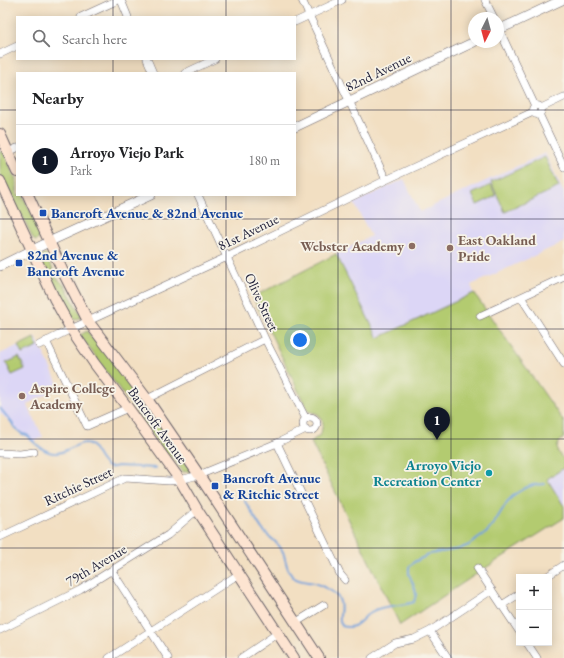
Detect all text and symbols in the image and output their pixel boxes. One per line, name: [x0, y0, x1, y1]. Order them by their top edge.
north arrow: [468, 12, 504, 48]
search box: [16, 16, 296, 60]
icon: search: [30, 27, 52, 49]
text: Search here: [62, 29, 127, 48]
street label: 82nd Avenue: [342, 48, 414, 96]
text: Nearby: [32, 87, 84, 109]
text: Arroyo Viejo Park: [70, 143, 184, 162]
text: 1: [42, 152, 48, 169]
text: 180 m: [249, 152, 280, 169]
text: Park: [70, 162, 92, 179]
place label: Bancroft Avenue & 82nd Avenue: [51, 204, 243, 222]
marker: Bancroft Avenue & 82nd Avenue: [38, 208, 48, 218]
street label: 81st Avenue: [215, 209, 282, 254]
place label: East Oakland Pride: [458, 231, 536, 265]
place label: Webster Academy: [300, 237, 404, 255]
marker: Webster Academy: [407, 241, 417, 251]
marker: East Oakland Pride: [445, 243, 455, 253]
place label: 82nd Avenue & Bancroft Avenue: [27, 246, 125, 280]
marker: 82nd Avenue & Bancroft Avenue: [14, 258, 24, 268]
street label: Olive Street: [241, 270, 284, 335]
your location: [290, 330, 310, 350]
place label: Aspire College Academy: [29, 379, 115, 413]
street label: Bancroft Avenue: [124, 383, 192, 467]
marker: Aspire College Academy: [17, 391, 27, 401]
pin: 1: [424, 407, 450, 440]
place label: Arroyo Viejo Recreation Center: [373, 456, 481, 490]
street label: Ritchie Street: [41, 462, 116, 510]
marker: Arroyo Viejo Recreation Center: [484, 468, 494, 478]
place label: Bancroft Avenue & Ritchie Street: [223, 469, 321, 503]
marker: Bancroft Avenue & Ritchie Street: [210, 481, 220, 491]
street label: 79th Avenue: [62, 539, 130, 590]
map controls: [516, 574, 552, 646]
button: +: [516, 574, 552, 610]
button: −: [516, 610, 552, 646]

